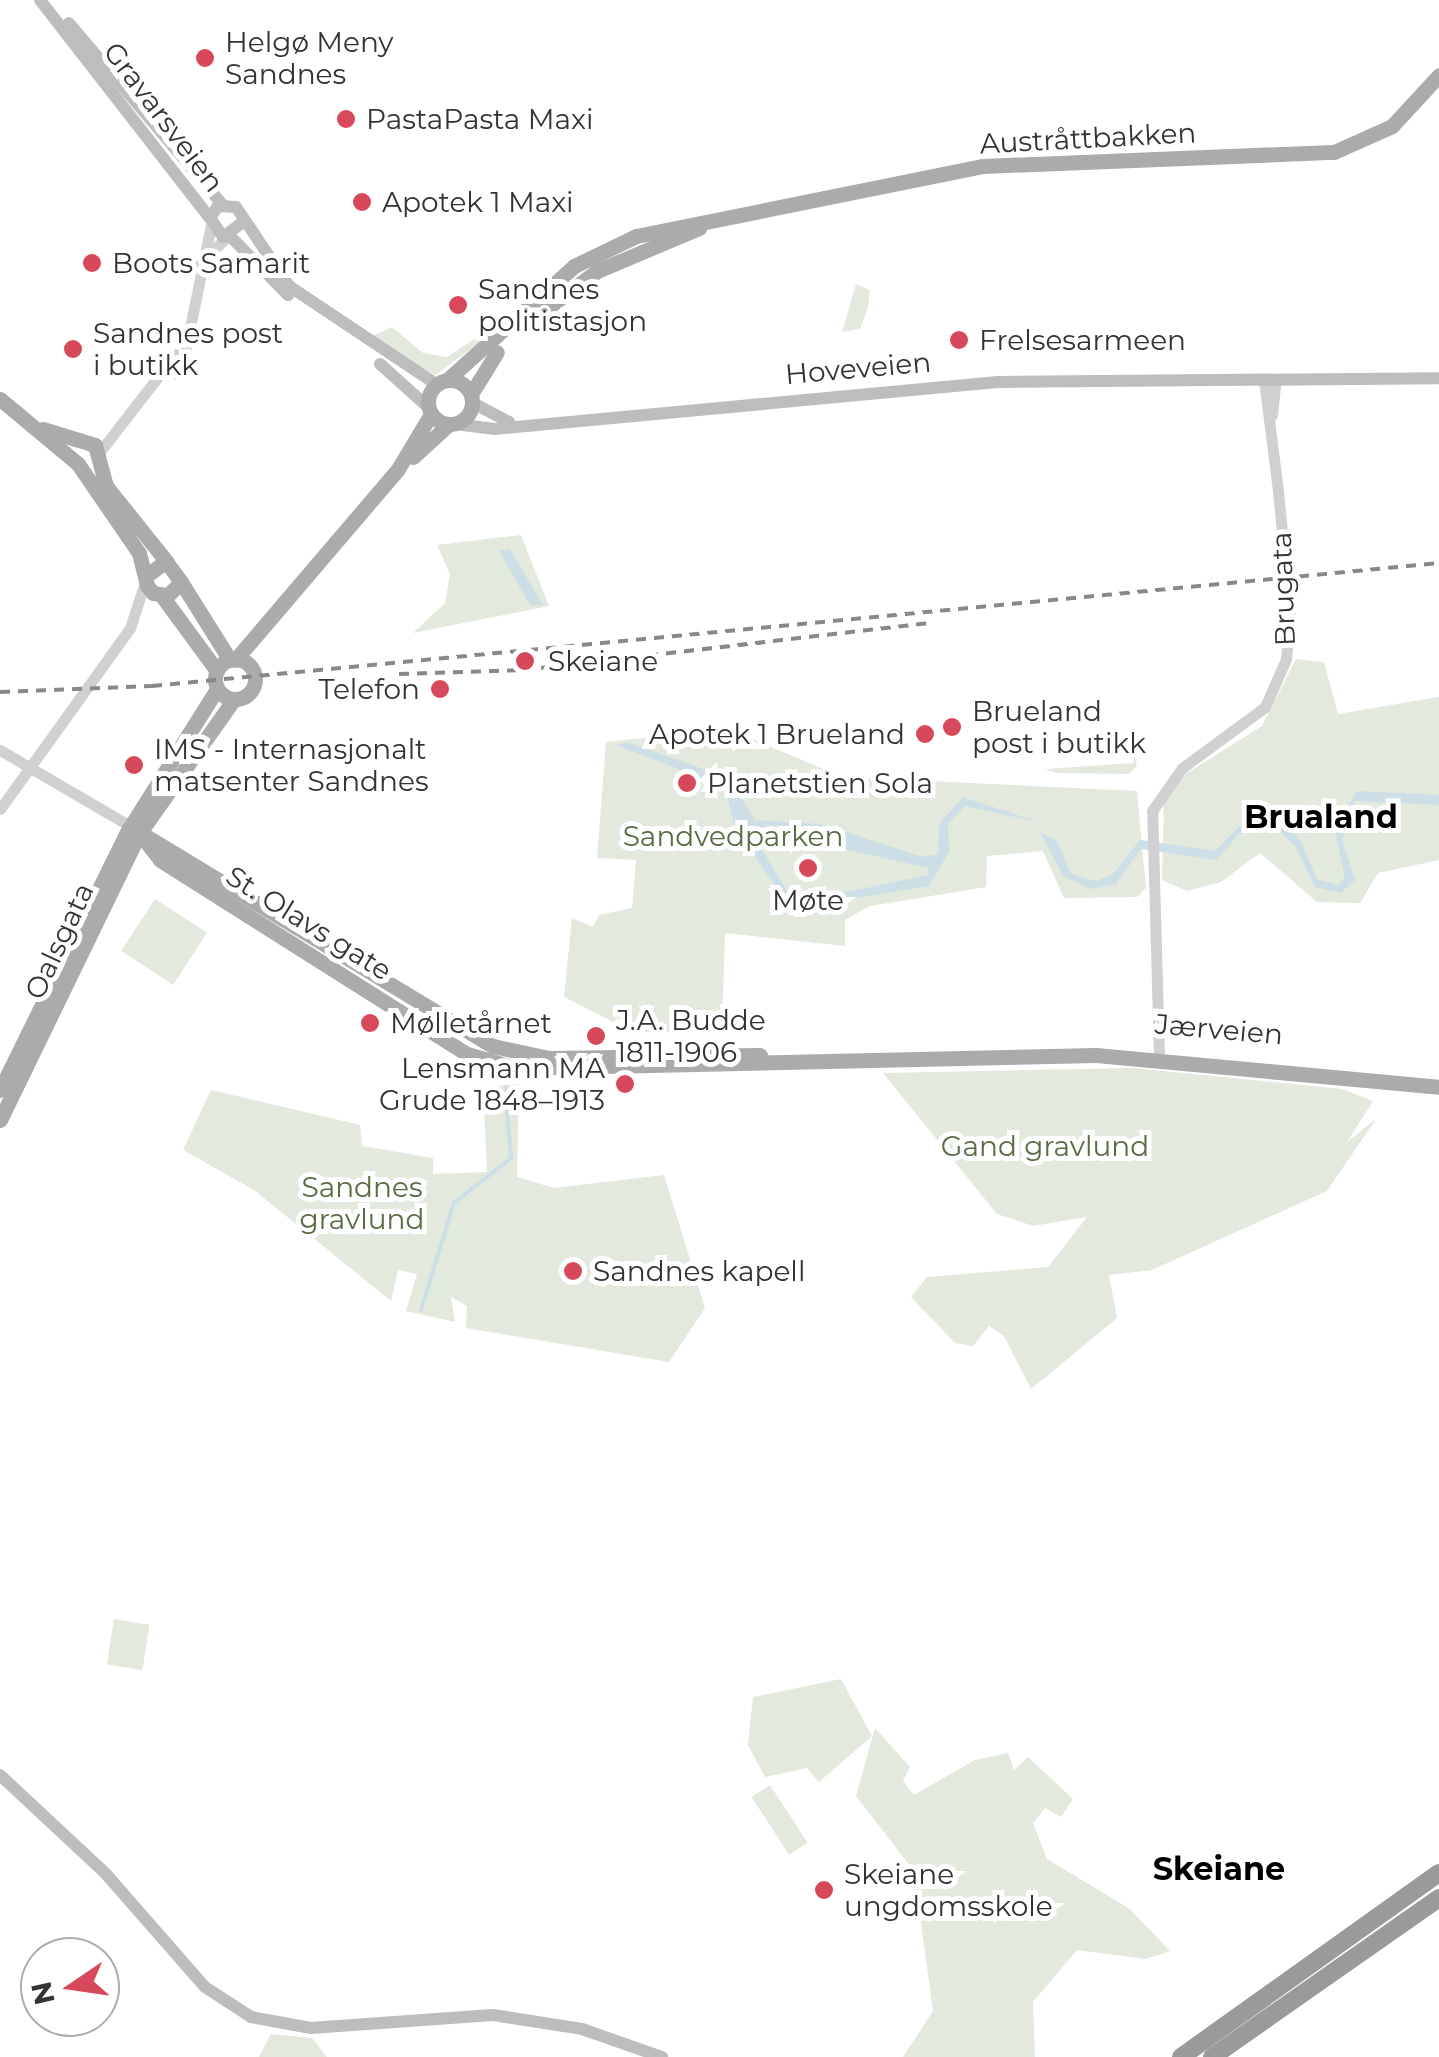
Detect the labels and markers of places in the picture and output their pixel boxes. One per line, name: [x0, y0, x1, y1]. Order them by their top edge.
place label: Helgø Meny Sandnes: [225, 25, 393, 91]
marker: Helgø Meny Sandnes: [194, 47, 216, 69]
place label: PastaPasta Maxi: [366, 102, 593, 136]
marker: PastaPasta Maxi: [335, 108, 357, 130]
place label: Apotek 1 Maxi: [382, 185, 574, 219]
marker: Apotek 1 Maxi: [351, 191, 373, 213]
place label: Boots Samarit: [112, 246, 310, 280]
marker: Boots Samarit: [81, 252, 103, 274]
place label: Sandnes politistasjon: [478, 272, 647, 338]
marker: Sandnes politistasjon: [447, 294, 469, 316]
place label: Sandnes post i butikk: [93, 316, 283, 382]
place label: Frelsesarmeen: [979, 323, 1186, 357]
marker: Frelsesarmeen: [948, 329, 970, 351]
marker: Sandnes post i butikk: [62, 338, 84, 360]
place label: Skeiane: [548, 644, 658, 678]
marker: Skeiane: [512, 648, 538, 674]
place label: Telefon: [318, 672, 420, 706]
marker: Telefon: [429, 678, 451, 700]
place label: Brueland post i butikk: [972, 694, 1146, 760]
marker: Brueland post i butikk: [941, 716, 963, 738]
place label: Apotek 1 Brueland: [649, 717, 905, 751]
marker: Apotek 1 Brueland: [914, 723, 936, 745]
place label: IMS - Internasjonalt matsenter Sandnes: [154, 732, 429, 798]
marker: IMS - Internasjonalt matsenter Sandnes: [123, 754, 145, 776]
place label: Planetstien Sola: [707, 766, 933, 800]
marker: Planetstien Sola: [676, 772, 698, 794]
marker: Møte: [797, 857, 819, 879]
place label: Møte: [772, 883, 844, 917]
place label: J.A. Budde 1811-1906: [616, 1003, 766, 1069]
place label: Mølletårnet: [390, 1006, 552, 1040]
marker: Mølletårnet: [359, 1012, 381, 1034]
marker: J.A. Budde 1811-1906: [585, 1025, 607, 1047]
place label: Lensmann MA Grude 1848–1913: [379, 1051, 605, 1117]
marker: Lensmann MA Grude 1848–1913: [614, 1073, 636, 1095]
place label: Sandnes kapell: [593, 1254, 805, 1288]
marker: Sandnes kapell: [562, 1260, 584, 1282]
place label: Skeiane ungdomsskole: [844, 1857, 1053, 1923]
marker: Skeiane ungdomsskole: [813, 1879, 835, 1901]

